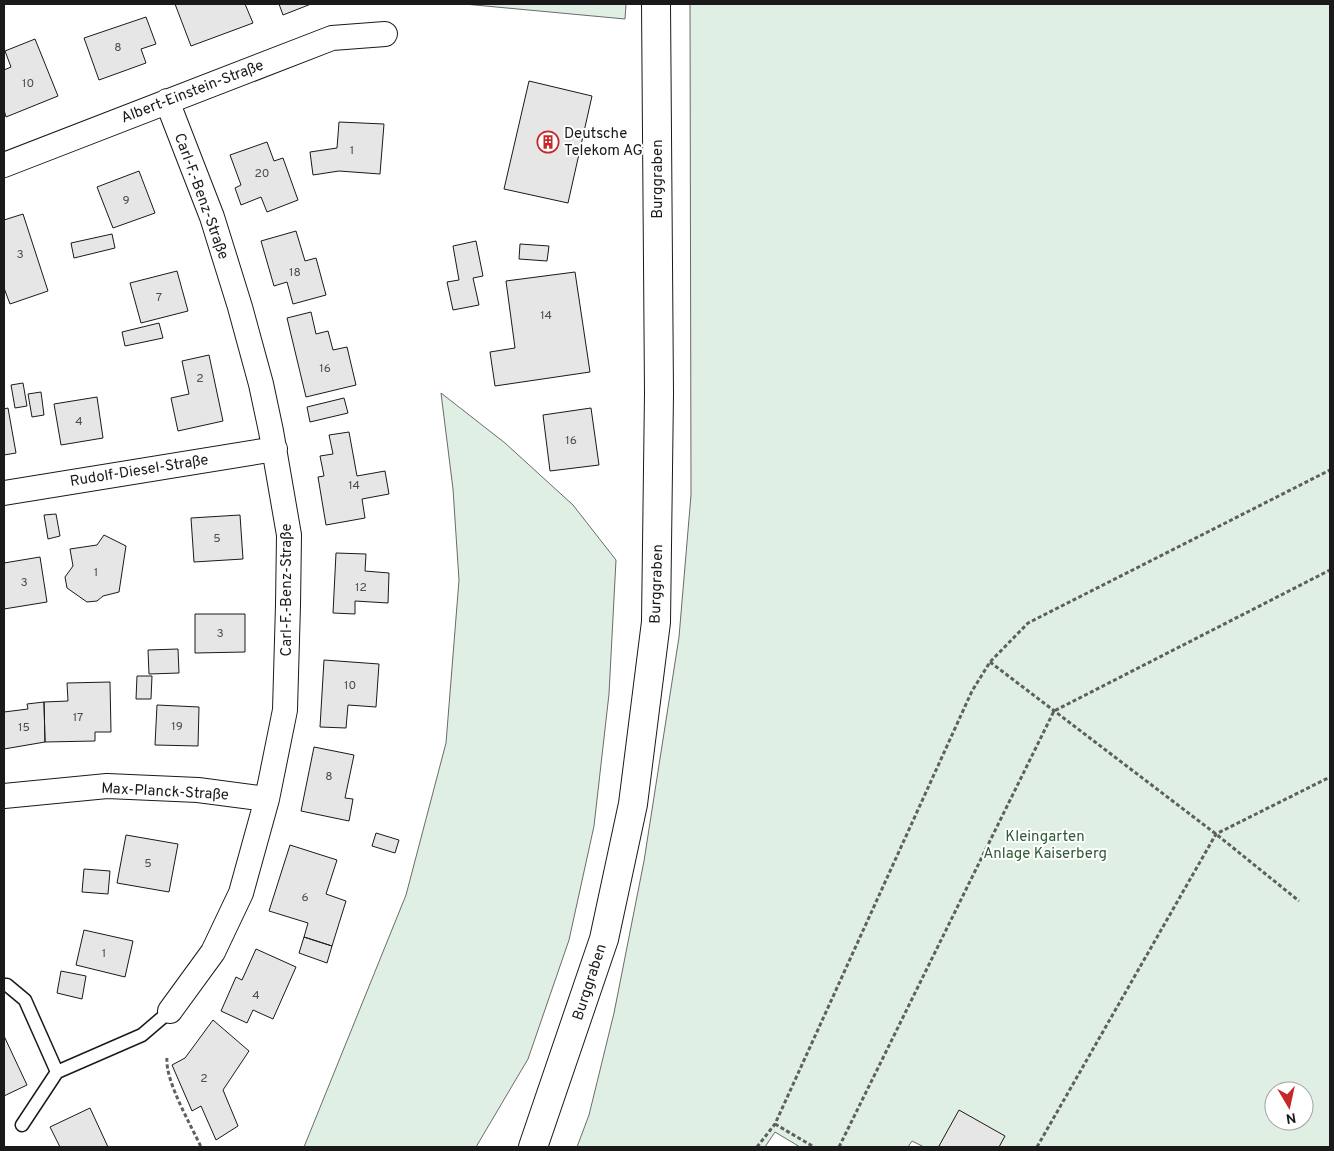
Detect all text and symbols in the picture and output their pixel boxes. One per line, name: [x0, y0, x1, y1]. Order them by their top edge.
house number: 8: [114, 40, 122, 56]
street label: Albert-Einstein-Straße: [118, 56, 267, 128]
house number: 10: [22, 76, 34, 92]
place label: Deutsche Telekom AG: [564, 125, 643, 161]
building icon: Deutsche Telekom AG: [536, 130, 560, 154]
street label: Carl-F.-Benz-Straße: [169, 131, 232, 262]
street label: Burggraben: [649, 139, 668, 219]
house number: 1: [350, 143, 354, 159]
house number: 20: [254, 166, 270, 182]
house number: 9: [122, 193, 130, 209]
house number: 3: [16, 247, 24, 263]
house number: 18: [289, 265, 301, 281]
house number: 7: [156, 290, 162, 306]
house number: 14: [540, 308, 552, 324]
house number: 16: [319, 361, 331, 377]
house number: 2: [196, 371, 204, 387]
house number: 4: [75, 414, 83, 430]
house number: 16: [565, 433, 577, 449]
street label: Rudolf-Diesel-Straße: [69, 451, 210, 492]
house number: 14: [348, 478, 360, 494]
street label: Carl-F.-Benz-Straße: [278, 523, 297, 657]
house number: 5: [213, 531, 221, 547]
street label: Burggraben: [647, 544, 668, 624]
house number: 1: [94, 565, 98, 581]
house number: 3: [20, 575, 28, 591]
house number: 12: [355, 580, 367, 596]
house number: 3: [216, 626, 224, 642]
house number: 10: [344, 678, 356, 694]
house number: 17: [73, 710, 83, 726]
house number: 19: [171, 719, 183, 735]
house number: 15: [18, 720, 30, 736]
house number: 8: [325, 769, 333, 785]
street label: Max-Planck-Straße: [101, 780, 229, 805]
park label: Kleingarten Anlage Kaiserberg: [983, 828, 1107, 864]
house number: 5: [144, 856, 152, 872]
house number: 6: [301, 890, 309, 906]
street label: Burggraben: [569, 942, 612, 1023]
house number: 1: [102, 946, 106, 962]
house number: 4: [252, 988, 260, 1004]
house number: 2: [200, 1071, 208, 1087]
north arrow: [1264, 1081, 1314, 1131]
text: N: [1284, 1108, 1297, 1127]

